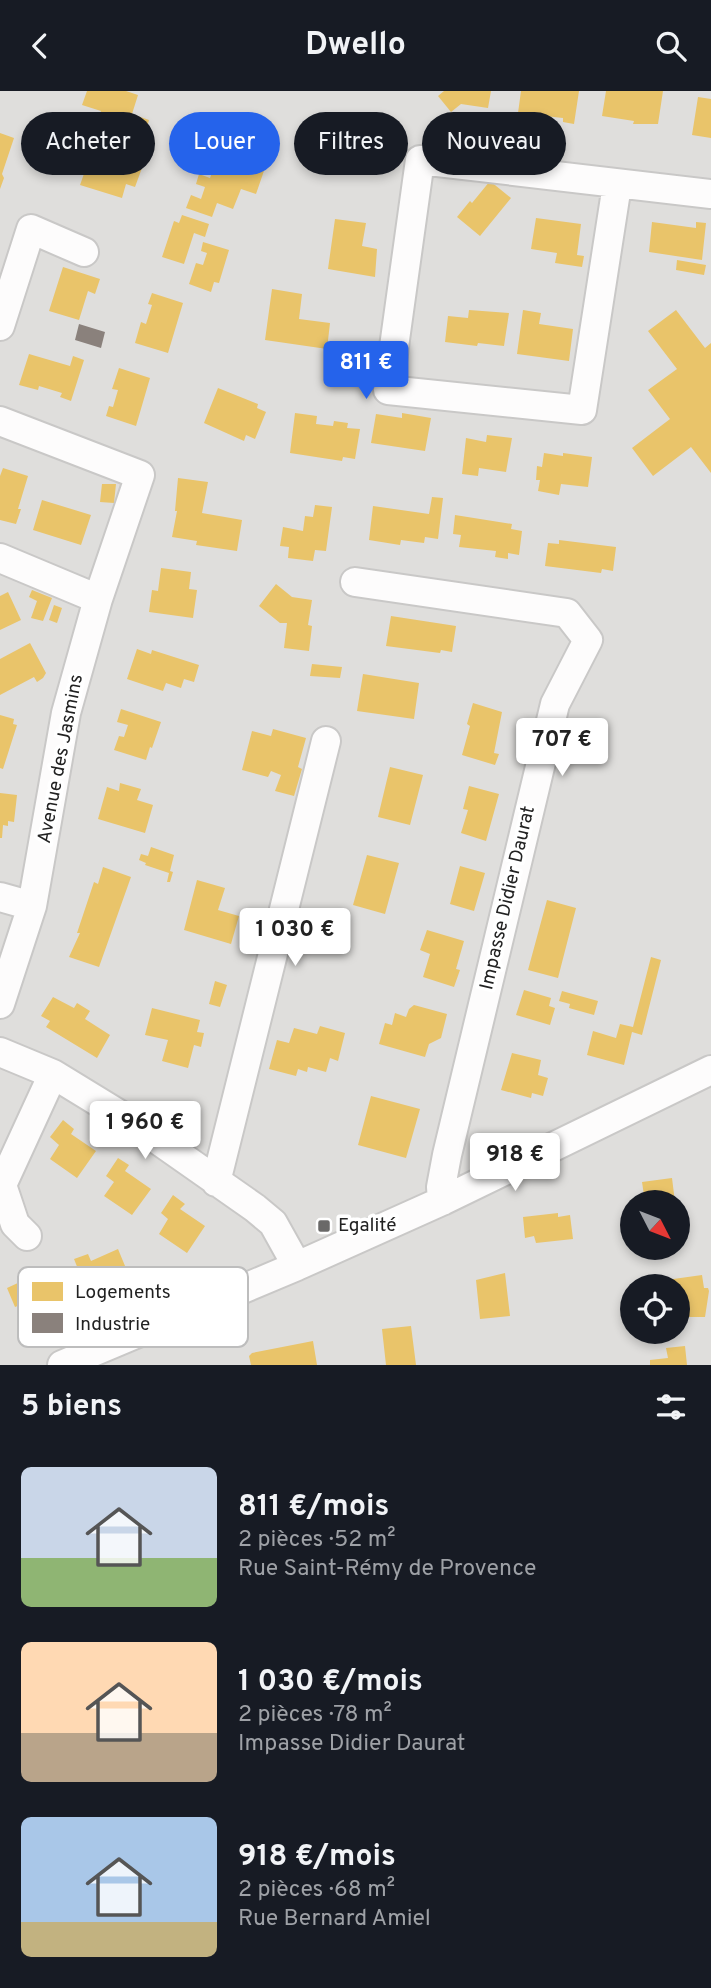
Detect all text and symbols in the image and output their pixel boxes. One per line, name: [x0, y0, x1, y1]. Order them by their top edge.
text: Dwello: [305, 26, 406, 66]
icon: back: [21, 27, 59, 65]
icon: search: [652, 27, 690, 65]
chip: Acheter: [21, 112, 155, 175]
chip: Louer: [169, 112, 280, 175]
chip: Filtres: [294, 112, 408, 175]
chip: Nouveau: [422, 112, 566, 175]
pin: 811 €: [317, 341, 415, 401]
text: 811 €: [339, 349, 393, 378]
street label: Avenue des Jasmins: [33, 672, 89, 846]
pin: 707 €: [513, 719, 611, 778]
text: 707 €: [532, 726, 592, 755]
street label: Impasse Didier Daurat: [475, 804, 541, 992]
pin: 1 030 €: [230, 909, 360, 968]
text: 1 030 €: [256, 916, 334, 945]
pin: 1 960 €: [80, 1101, 210, 1161]
text: 1 960 €: [106, 1109, 184, 1138]
pin: 918 €: [466, 1133, 564, 1193]
text: 918 €: [486, 1141, 544, 1170]
north arrow: [620, 1190, 690, 1260]
map controls: [620, 1190, 690, 1344]
place label: Egalité: [338, 1214, 397, 1238]
marker: Egalité: [316, 1218, 332, 1234]
legend: [18, 1267, 248, 1347]
button: locate: [620, 1274, 690, 1344]
text: Logements: [75, 1281, 171, 1305]
text: Industrie: [75, 1313, 150, 1337]
icon: filters: [652, 1388, 690, 1426]
text: 5 biens: [21, 1389, 122, 1426]
text: 811 €/mois: [238, 1489, 389, 1526]
icon: home: [77, 1495, 161, 1579]
text: 2 pièces · 52 m²: [238, 1526, 396, 1555]
text: Rue Saint-Rémy de Provence: [238, 1555, 536, 1584]
text: 1 030 €/mois: [238, 1664, 423, 1701]
icon: home: [77, 1670, 161, 1754]
text: 2 pièces · 78 m²: [238, 1701, 392, 1730]
text: Impasse Didier Daurat: [238, 1730, 465, 1759]
text: 918 €/mois: [238, 1839, 396, 1876]
icon: home: [77, 1845, 161, 1929]
text: 2 pièces · 68 m²: [238, 1876, 395, 1905]
text: Rue Bernard Amiel: [238, 1905, 431, 1934]

